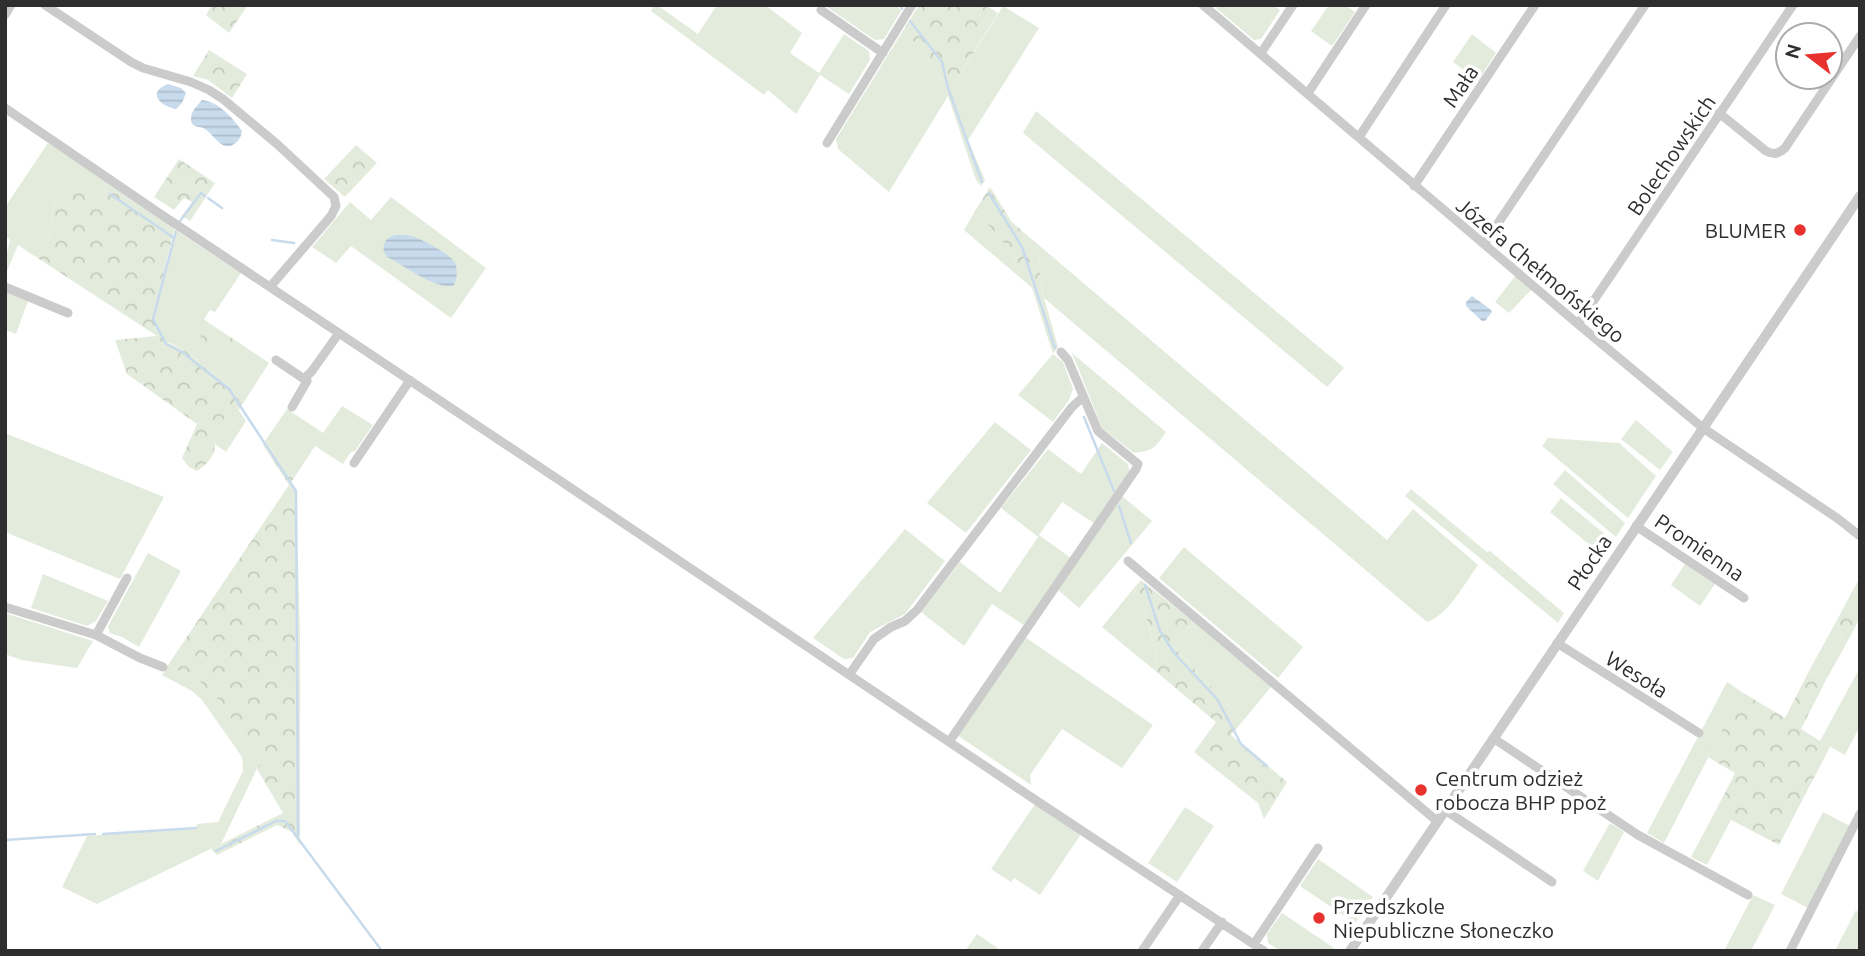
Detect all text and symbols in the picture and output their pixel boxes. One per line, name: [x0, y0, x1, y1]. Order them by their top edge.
north arrow: [1774, 21, 1844, 91]
text: N: [1780, 41, 1805, 61]
street label: Mała: [1437, 60, 1483, 112]
street label: Bolechowskich: [1622, 90, 1720, 220]
street label: Józefa Chełmońskiego: [1452, 193, 1630, 347]
place label: BLUMER: [1705, 218, 1786, 242]
marker: BLUMER: [1792, 222, 1808, 238]
street label: Promienna: [1651, 508, 1749, 586]
street label: Płocka: [1562, 530, 1616, 594]
street label: Wesoła: [1602, 646, 1672, 702]
place label: Centrum odzież robocza BHP ppoż: [1435, 766, 1606, 814]
marker: Centrum odzież robocza BHP ppoż: [1413, 782, 1429, 798]
place label: Przedszkole Niepubliczne Słoneczko: [1333, 894, 1554, 942]
marker: Przedszkole Niepubliczne Słoneczko: [1311, 910, 1327, 926]

